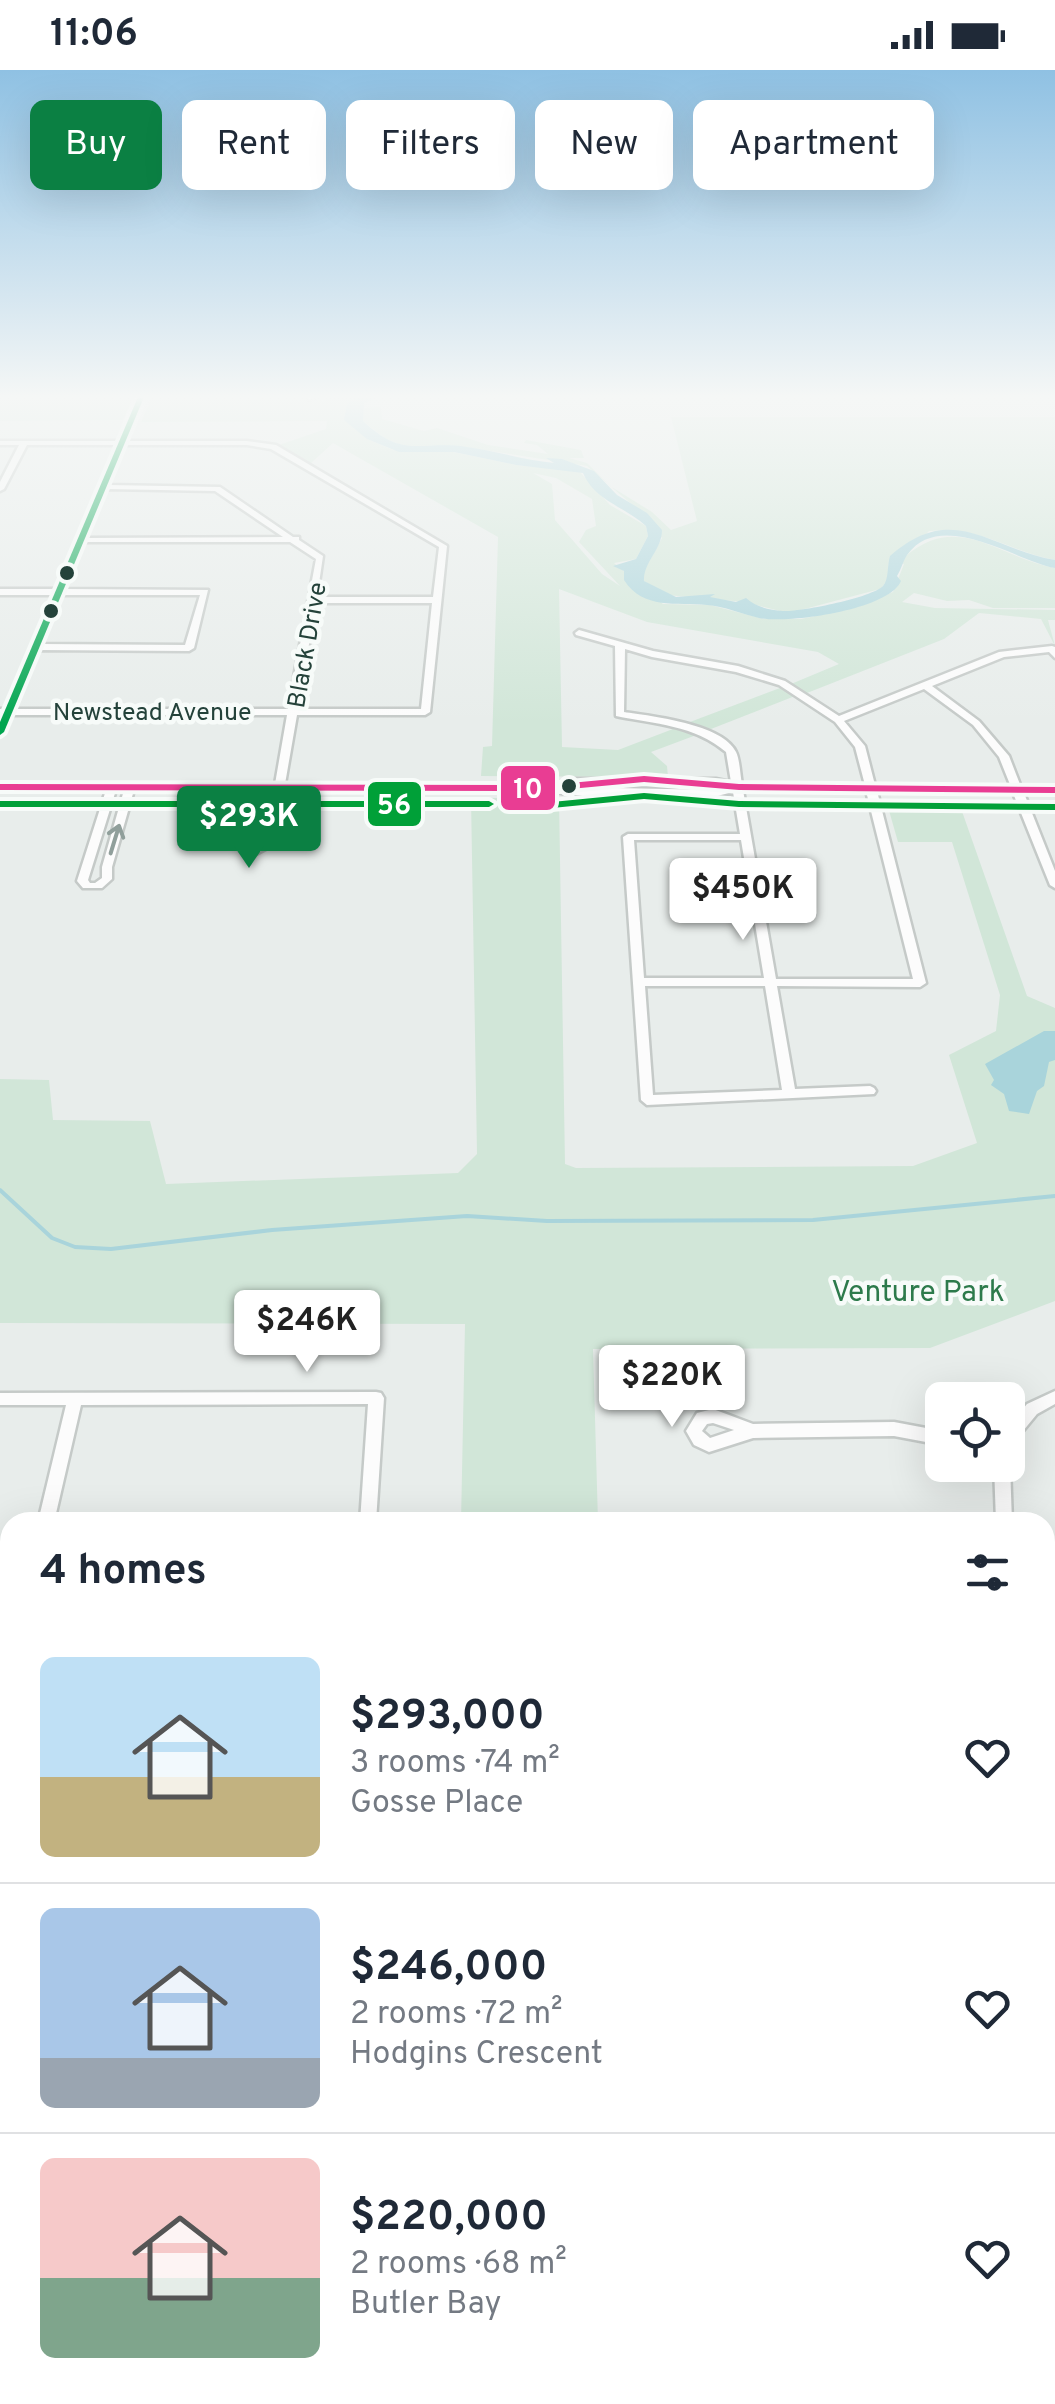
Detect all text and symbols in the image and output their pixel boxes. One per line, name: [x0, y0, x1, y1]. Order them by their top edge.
text: 11:06: [50, 11, 138, 60]
chip: Buy: [30, 100, 162, 190]
chip: Rent: [182, 100, 326, 190]
chip: Filters: [346, 100, 515, 190]
chip: New: [535, 100, 673, 190]
chip: Apartment: [693, 100, 934, 190]
unlabelled marker: [57, 563, 77, 583]
street label: Black Drive: [282, 580, 336, 711]
unlabelled marker: [41, 601, 61, 621]
street label: Newstead Avenue: [53, 698, 251, 730]
line badge: 10: [499, 764, 557, 812]
text: 10: [513, 773, 543, 809]
unlabelled marker: [559, 776, 579, 796]
line badge: 56: [366, 780, 423, 828]
pin: $293K: [179, 786, 319, 871]
text: 56: [377, 789, 411, 825]
text: $293K: [199, 798, 299, 838]
one-way arrow: [107, 824, 125, 856]
pin: $450K: [673, 858, 813, 943]
text: $450K: [691, 870, 795, 910]
park label: Venture Park: [831, 1275, 1005, 1312]
pin: $246K: [237, 1290, 377, 1375]
text: $246K: [256, 1302, 358, 1342]
pin: $220K: [602, 1345, 742, 1430]
text: $220K: [621, 1357, 723, 1397]
map controls: [925, 1382, 1025, 1482]
button: locate: [925, 1382, 1025, 1482]
icon: filters: [960, 1545, 1015, 1600]
text: 4 homes: [40, 1546, 207, 1599]
text: $293,000: [350, 1691, 545, 1744]
icon: home: [120, 1697, 240, 1817]
icon: heart: [960, 1730, 1015, 1785]
text: 3 rooms · 74 m²: [350, 1744, 560, 1784]
text: Gosse Place: [350, 1784, 523, 1824]
text: $246,000: [350, 1942, 547, 1995]
icon: home: [120, 1948, 240, 2068]
icon: heart: [960, 1981, 1015, 2036]
text: 2 rooms · 72 m²: [350, 1995, 563, 2035]
text: Hodgins Crescent: [350, 2035, 603, 2075]
text: $220,000: [350, 2192, 548, 2245]
icon: home: [120, 2198, 240, 2318]
icon: heart: [960, 2231, 1015, 2286]
text: 2 rooms · 68 m²: [350, 2245, 567, 2285]
text: Butler Bay: [350, 2285, 501, 2325]

